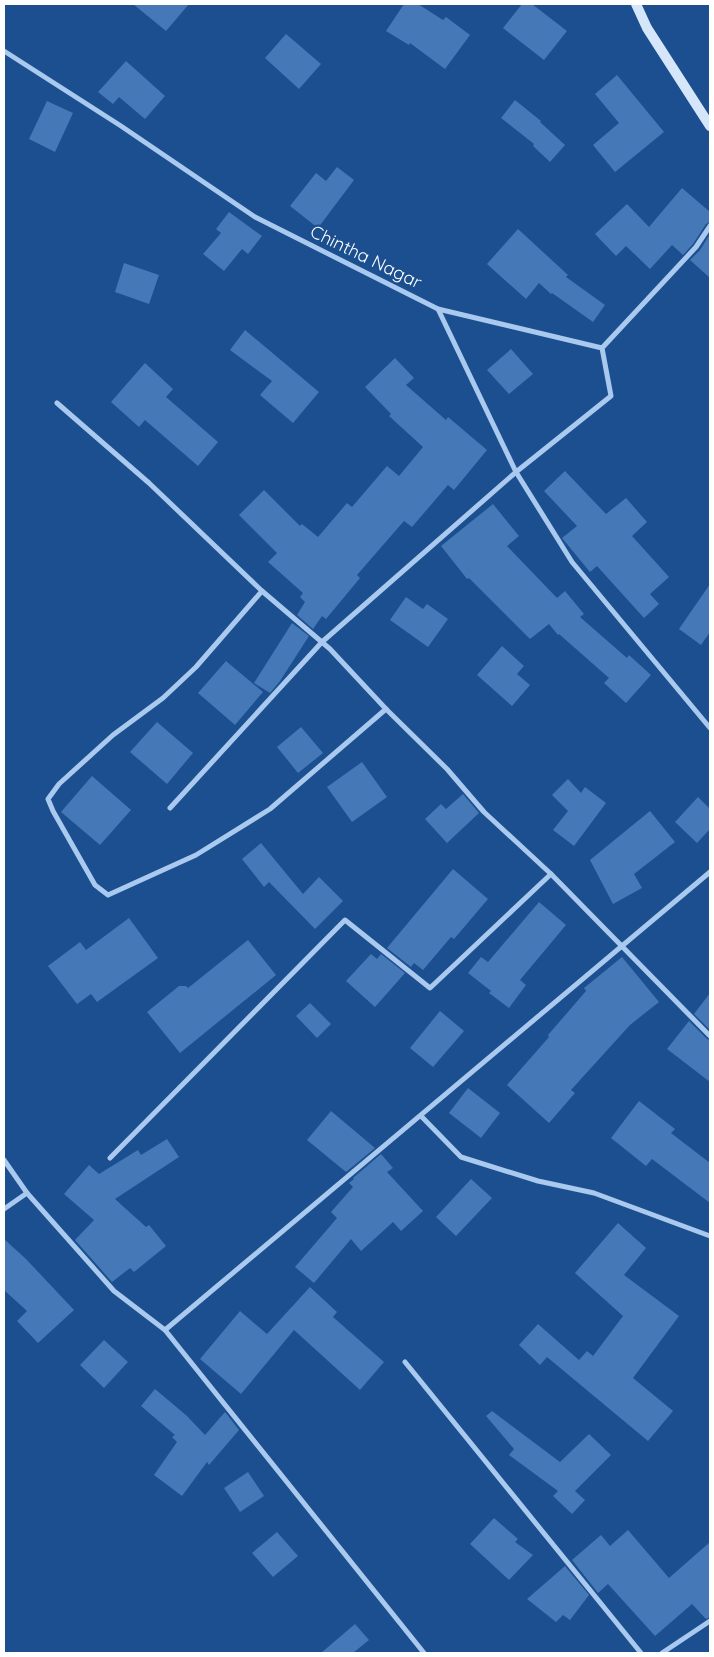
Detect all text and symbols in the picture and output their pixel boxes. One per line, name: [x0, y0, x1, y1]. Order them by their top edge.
street label: Chintha Nagar: [307, 220, 426, 294]

